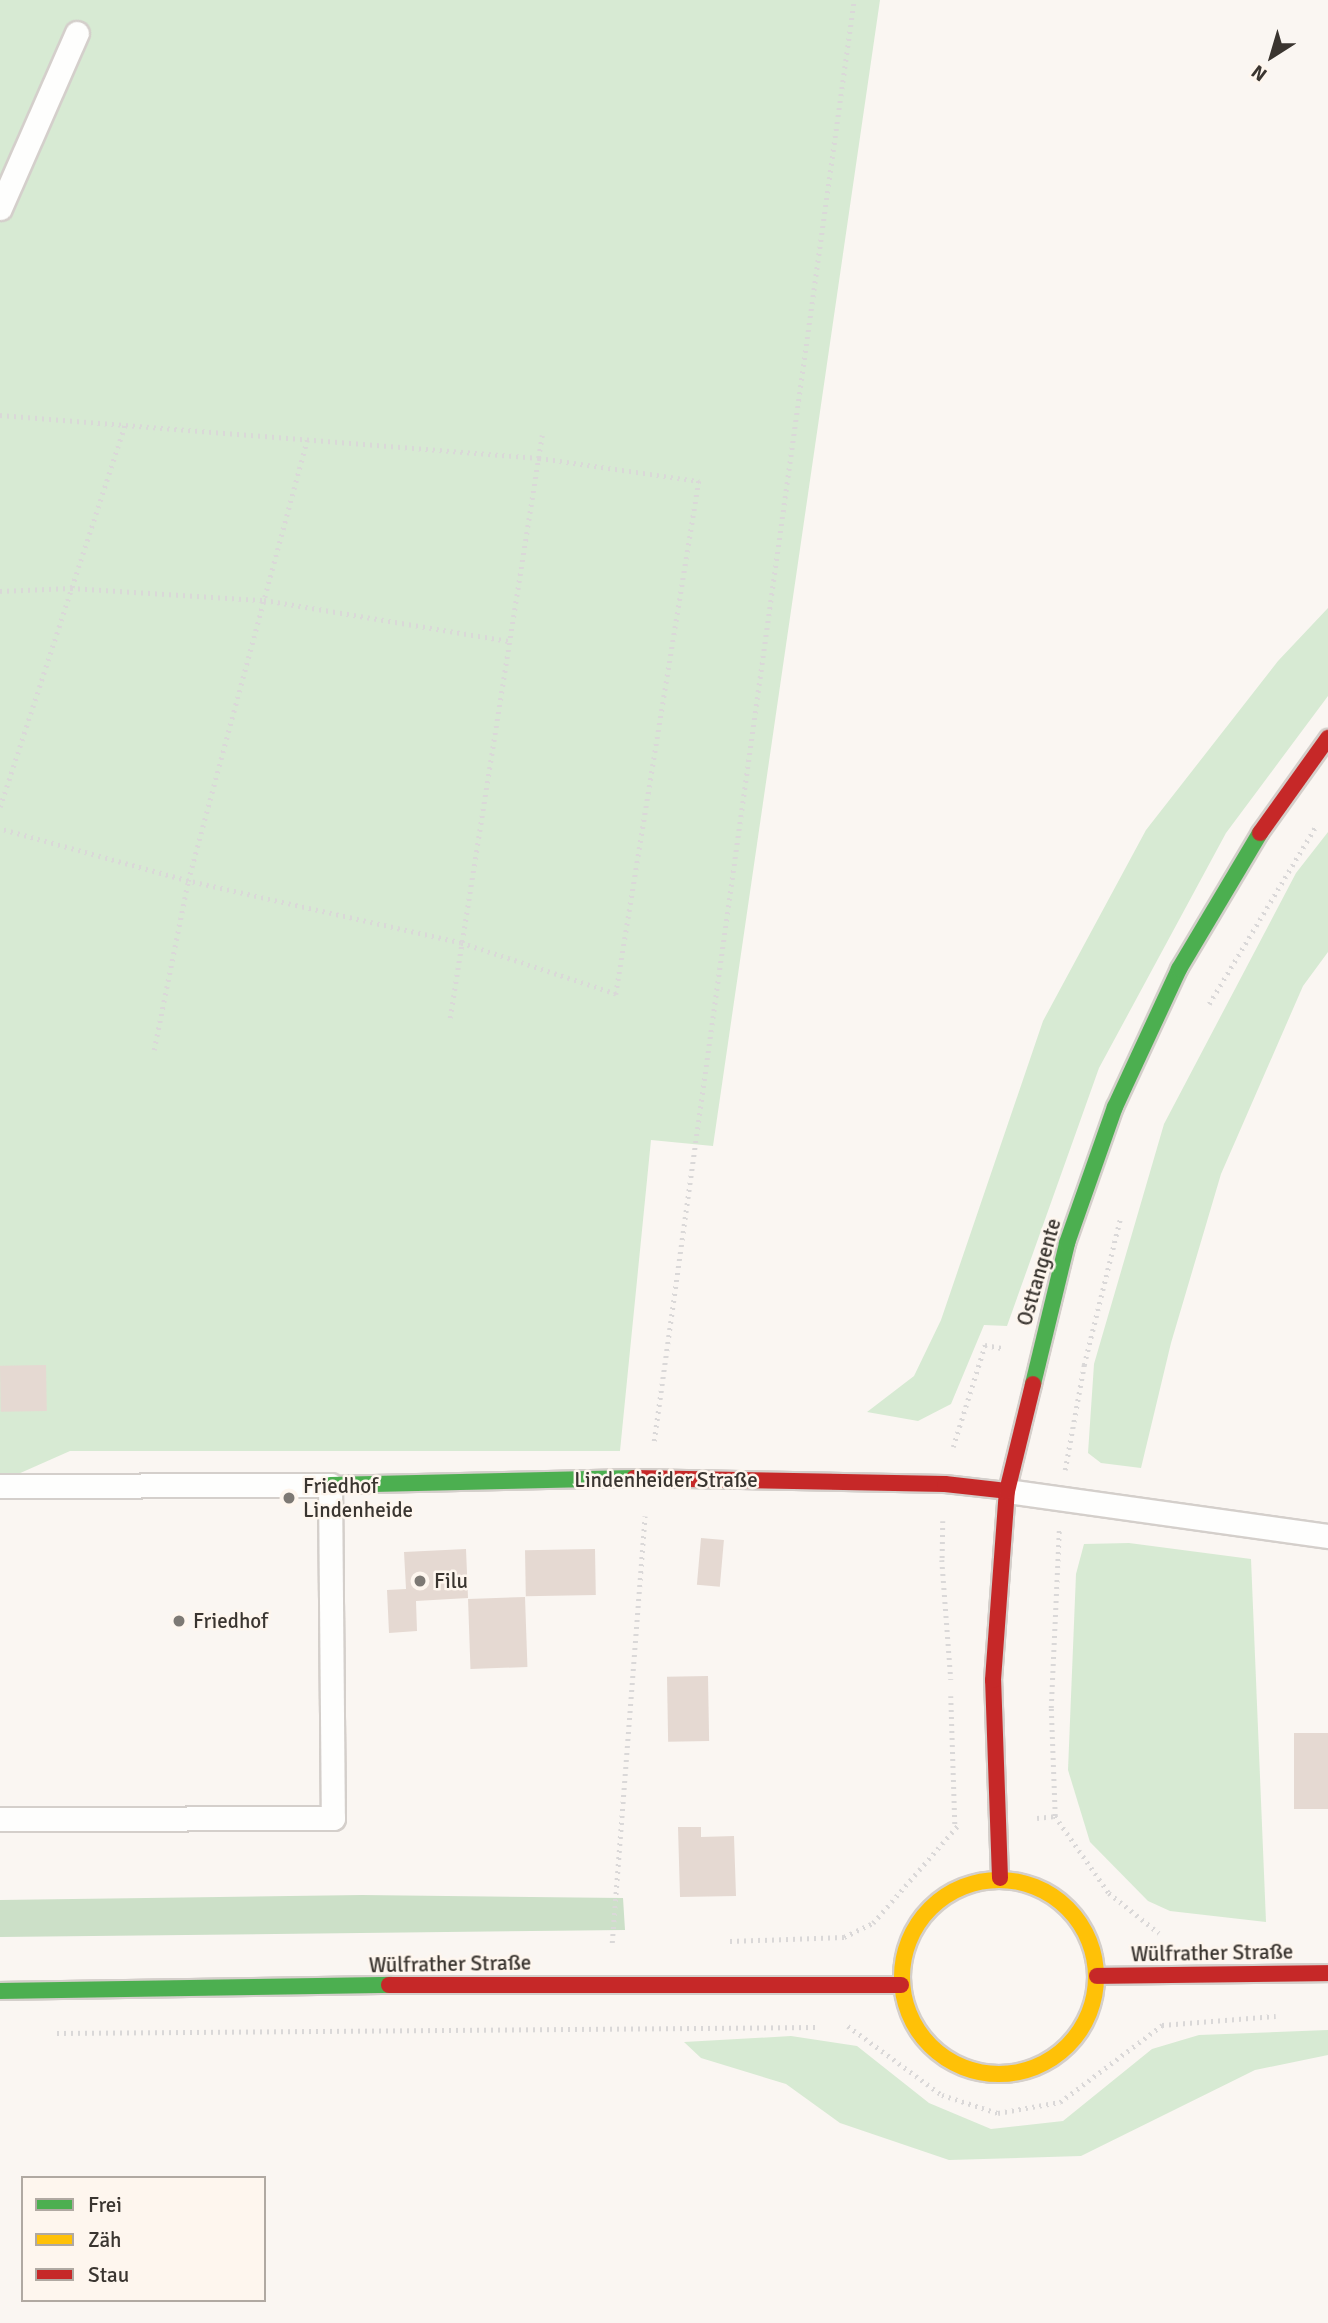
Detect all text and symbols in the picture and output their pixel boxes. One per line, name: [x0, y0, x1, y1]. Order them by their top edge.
north arrow: [1237, 21, 1307, 91]
text: N: [1247, 59, 1272, 86]
street label: Osttangente: [1012, 1215, 1066, 1329]
street label: Lindenheider Straße: [574, 1467, 758, 1493]
place label: Friedhof Lindenheide: [303, 1473, 413, 1523]
marker: Friedhof Lindenheide: [281, 1490, 297, 1506]
place label: Filu: [434, 1568, 468, 1594]
marker: Filu: [412, 1573, 428, 1589]
place label: Friedhof: [193, 1608, 268, 1634]
marker: Friedhof: [171, 1613, 187, 1629]
street label: Wülfrather Straße: [1131, 1939, 1293, 1967]
street label: Wülfrather Straße: [369, 1950, 531, 1978]
legend: [21, 2176, 266, 2302]
text: Frei: [88, 2192, 122, 2218]
text: Zäh: [88, 2227, 122, 2253]
text: Stau: [88, 2262, 129, 2288]

